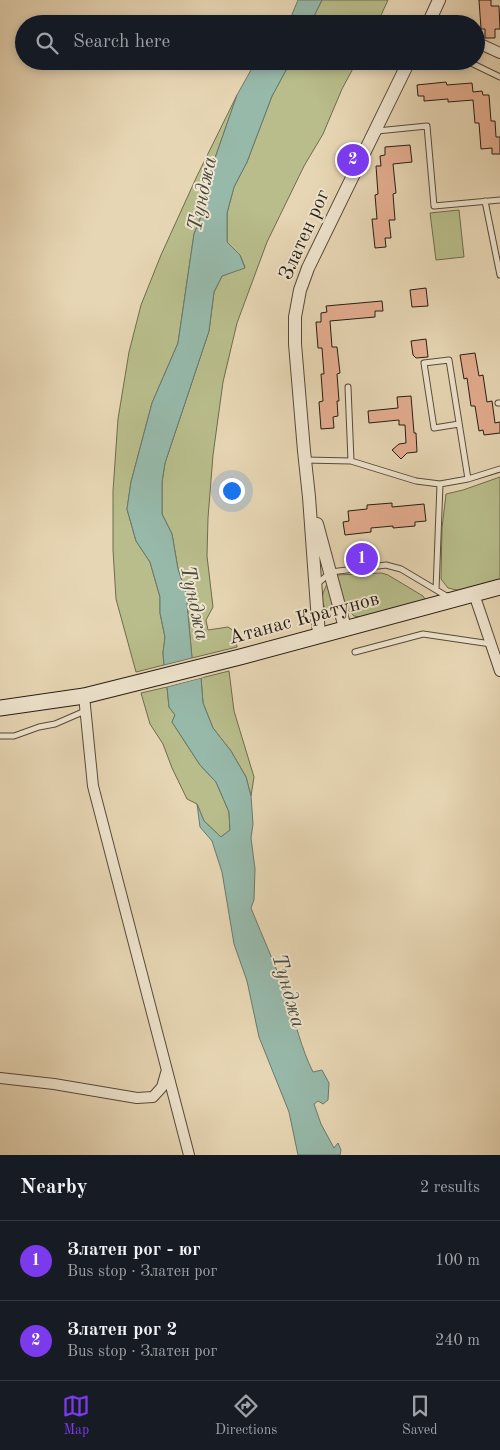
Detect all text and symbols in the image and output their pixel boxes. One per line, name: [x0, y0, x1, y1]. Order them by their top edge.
search box: [15, 15, 485, 70]
icon: search: [33, 29, 61, 57]
text: Search here: [73, 33, 170, 52]
pin: 2: [337, 141, 369, 179]
water label: Тунджа: [185, 155, 221, 233]
street label: Златен рог: [276, 187, 334, 283]
your location: [219, 478, 245, 504]
pin: 1: [346, 540, 378, 578]
water label: Тунджа: [176, 564, 212, 642]
street label: Атанас Кратунов: [227, 589, 381, 649]
water label: Тунджа: [267, 952, 309, 1030]
text: Nearby: [20, 1177, 88, 1198]
text: 2 results: [420, 1180, 480, 1196]
text: Златен рог - юг: [67, 1241, 201, 1260]
text: 1: [31, 1253, 41, 1269]
text: 100 m: [435, 1253, 480, 1269]
text: Bus stop · Златен рог: [67, 1264, 218, 1280]
text: Златен рог 2: [67, 1321, 178, 1340]
text: 2: [31, 1333, 41, 1349]
text: 240 m: [435, 1333, 480, 1349]
text: Bus stop · Златен рог: [67, 1344, 218, 1360]
tab: Map: [62, 1392, 90, 1439]
tab: Directions: [215, 1392, 277, 1439]
tab: Saved: [402, 1392, 438, 1439]

